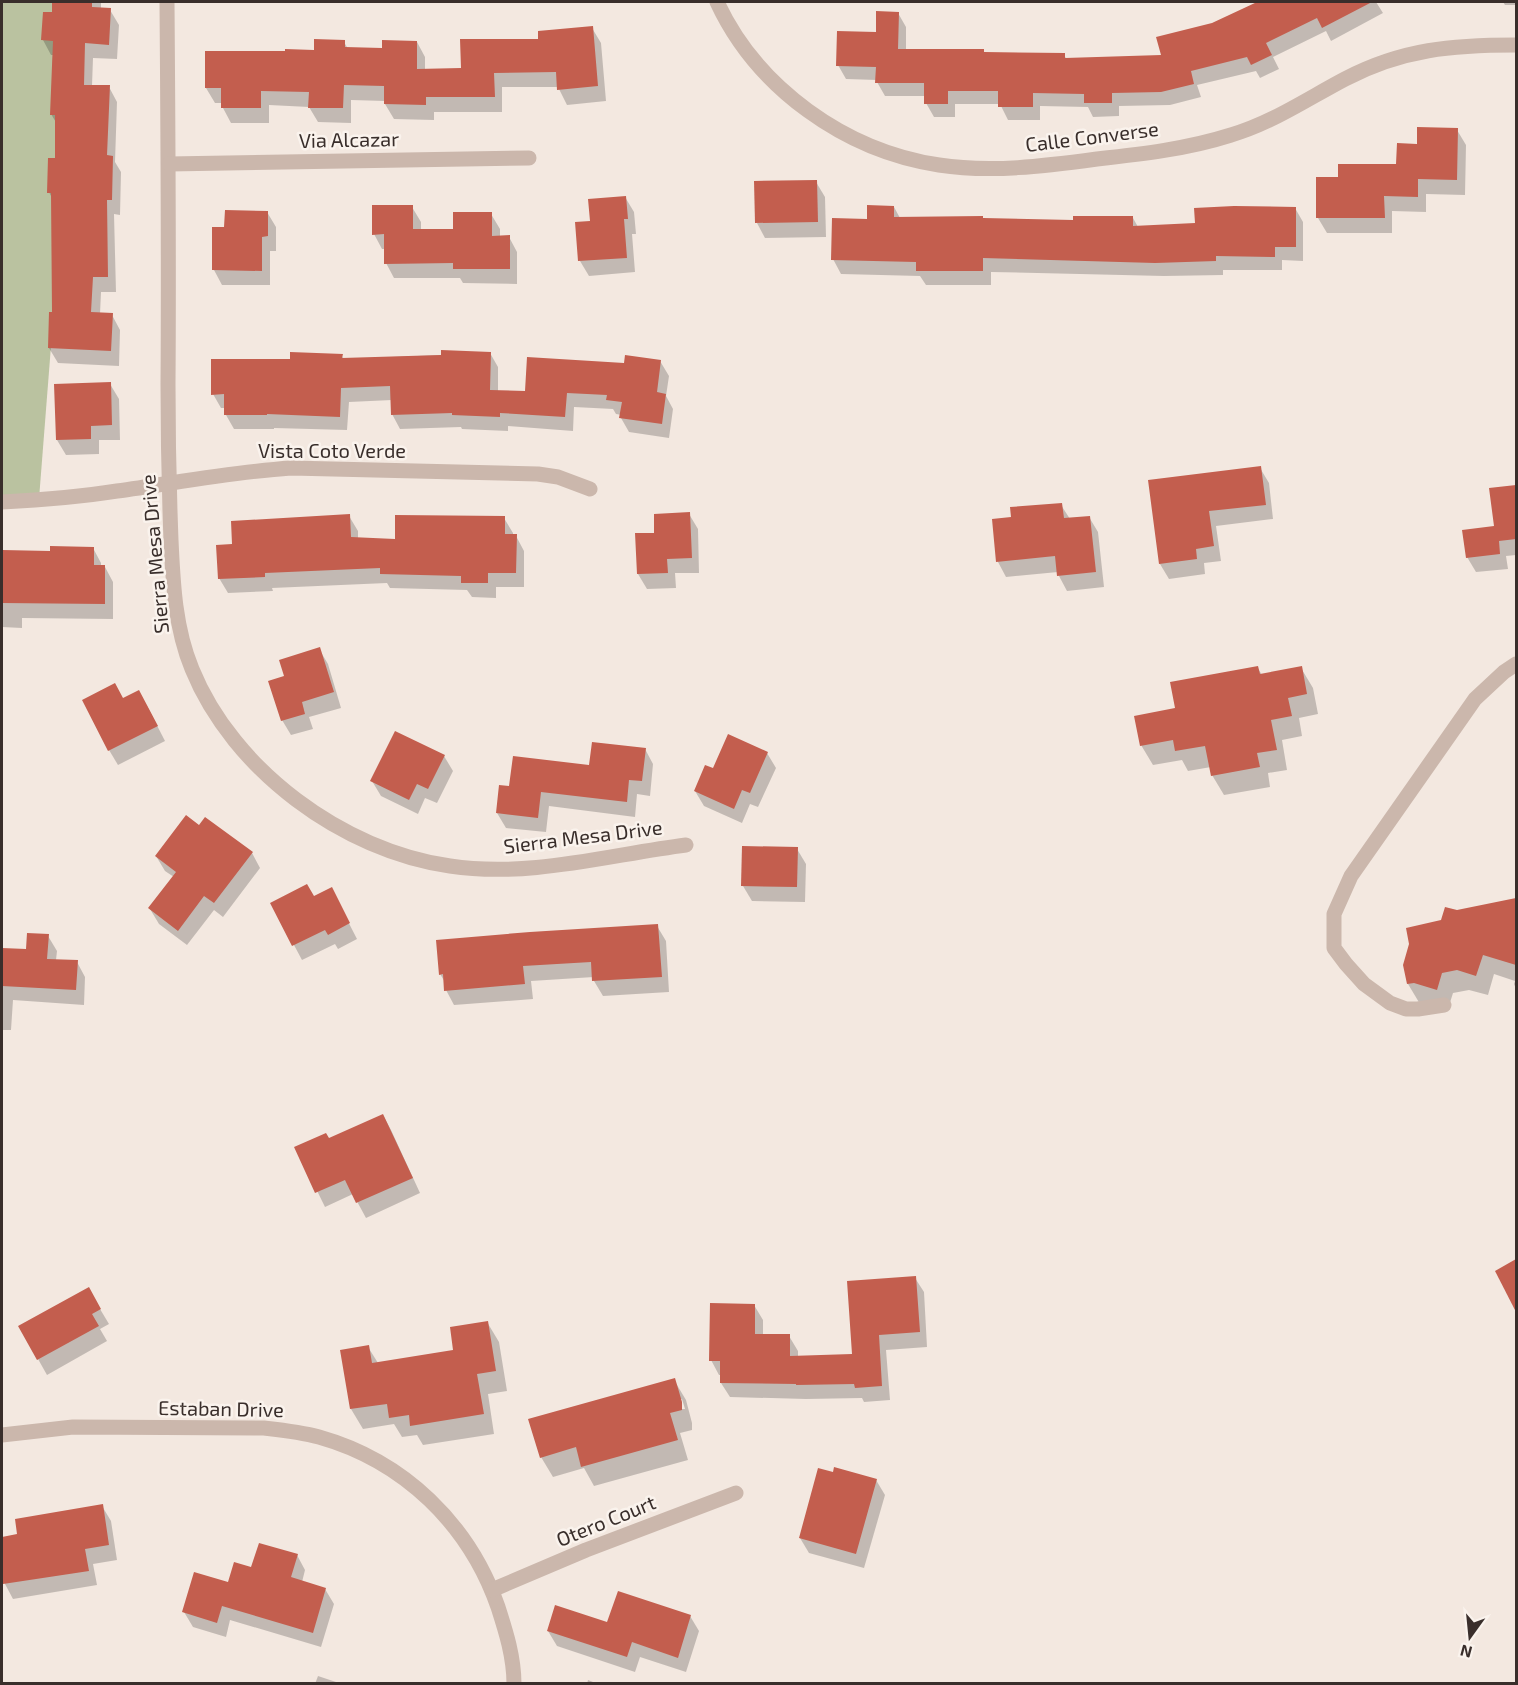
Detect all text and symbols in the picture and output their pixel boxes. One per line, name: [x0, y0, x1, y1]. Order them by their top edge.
street label: Calle Converse: [1024, 116, 1160, 156]
street label: Via Alcazar: [299, 126, 399, 152]
street label: Vista Coto Verde: [258, 438, 406, 462]
street label: Sierra Mesa Drive: [135, 473, 173, 635]
street label: Sierra Mesa Drive: [502, 814, 664, 858]
street label: Estaban Drive: [158, 1395, 284, 1421]
street label: Otero Court: [552, 1489, 659, 1551]
north arrow: [1440, 1607, 1500, 1667]
text: N: [1458, 1641, 1474, 1663]

